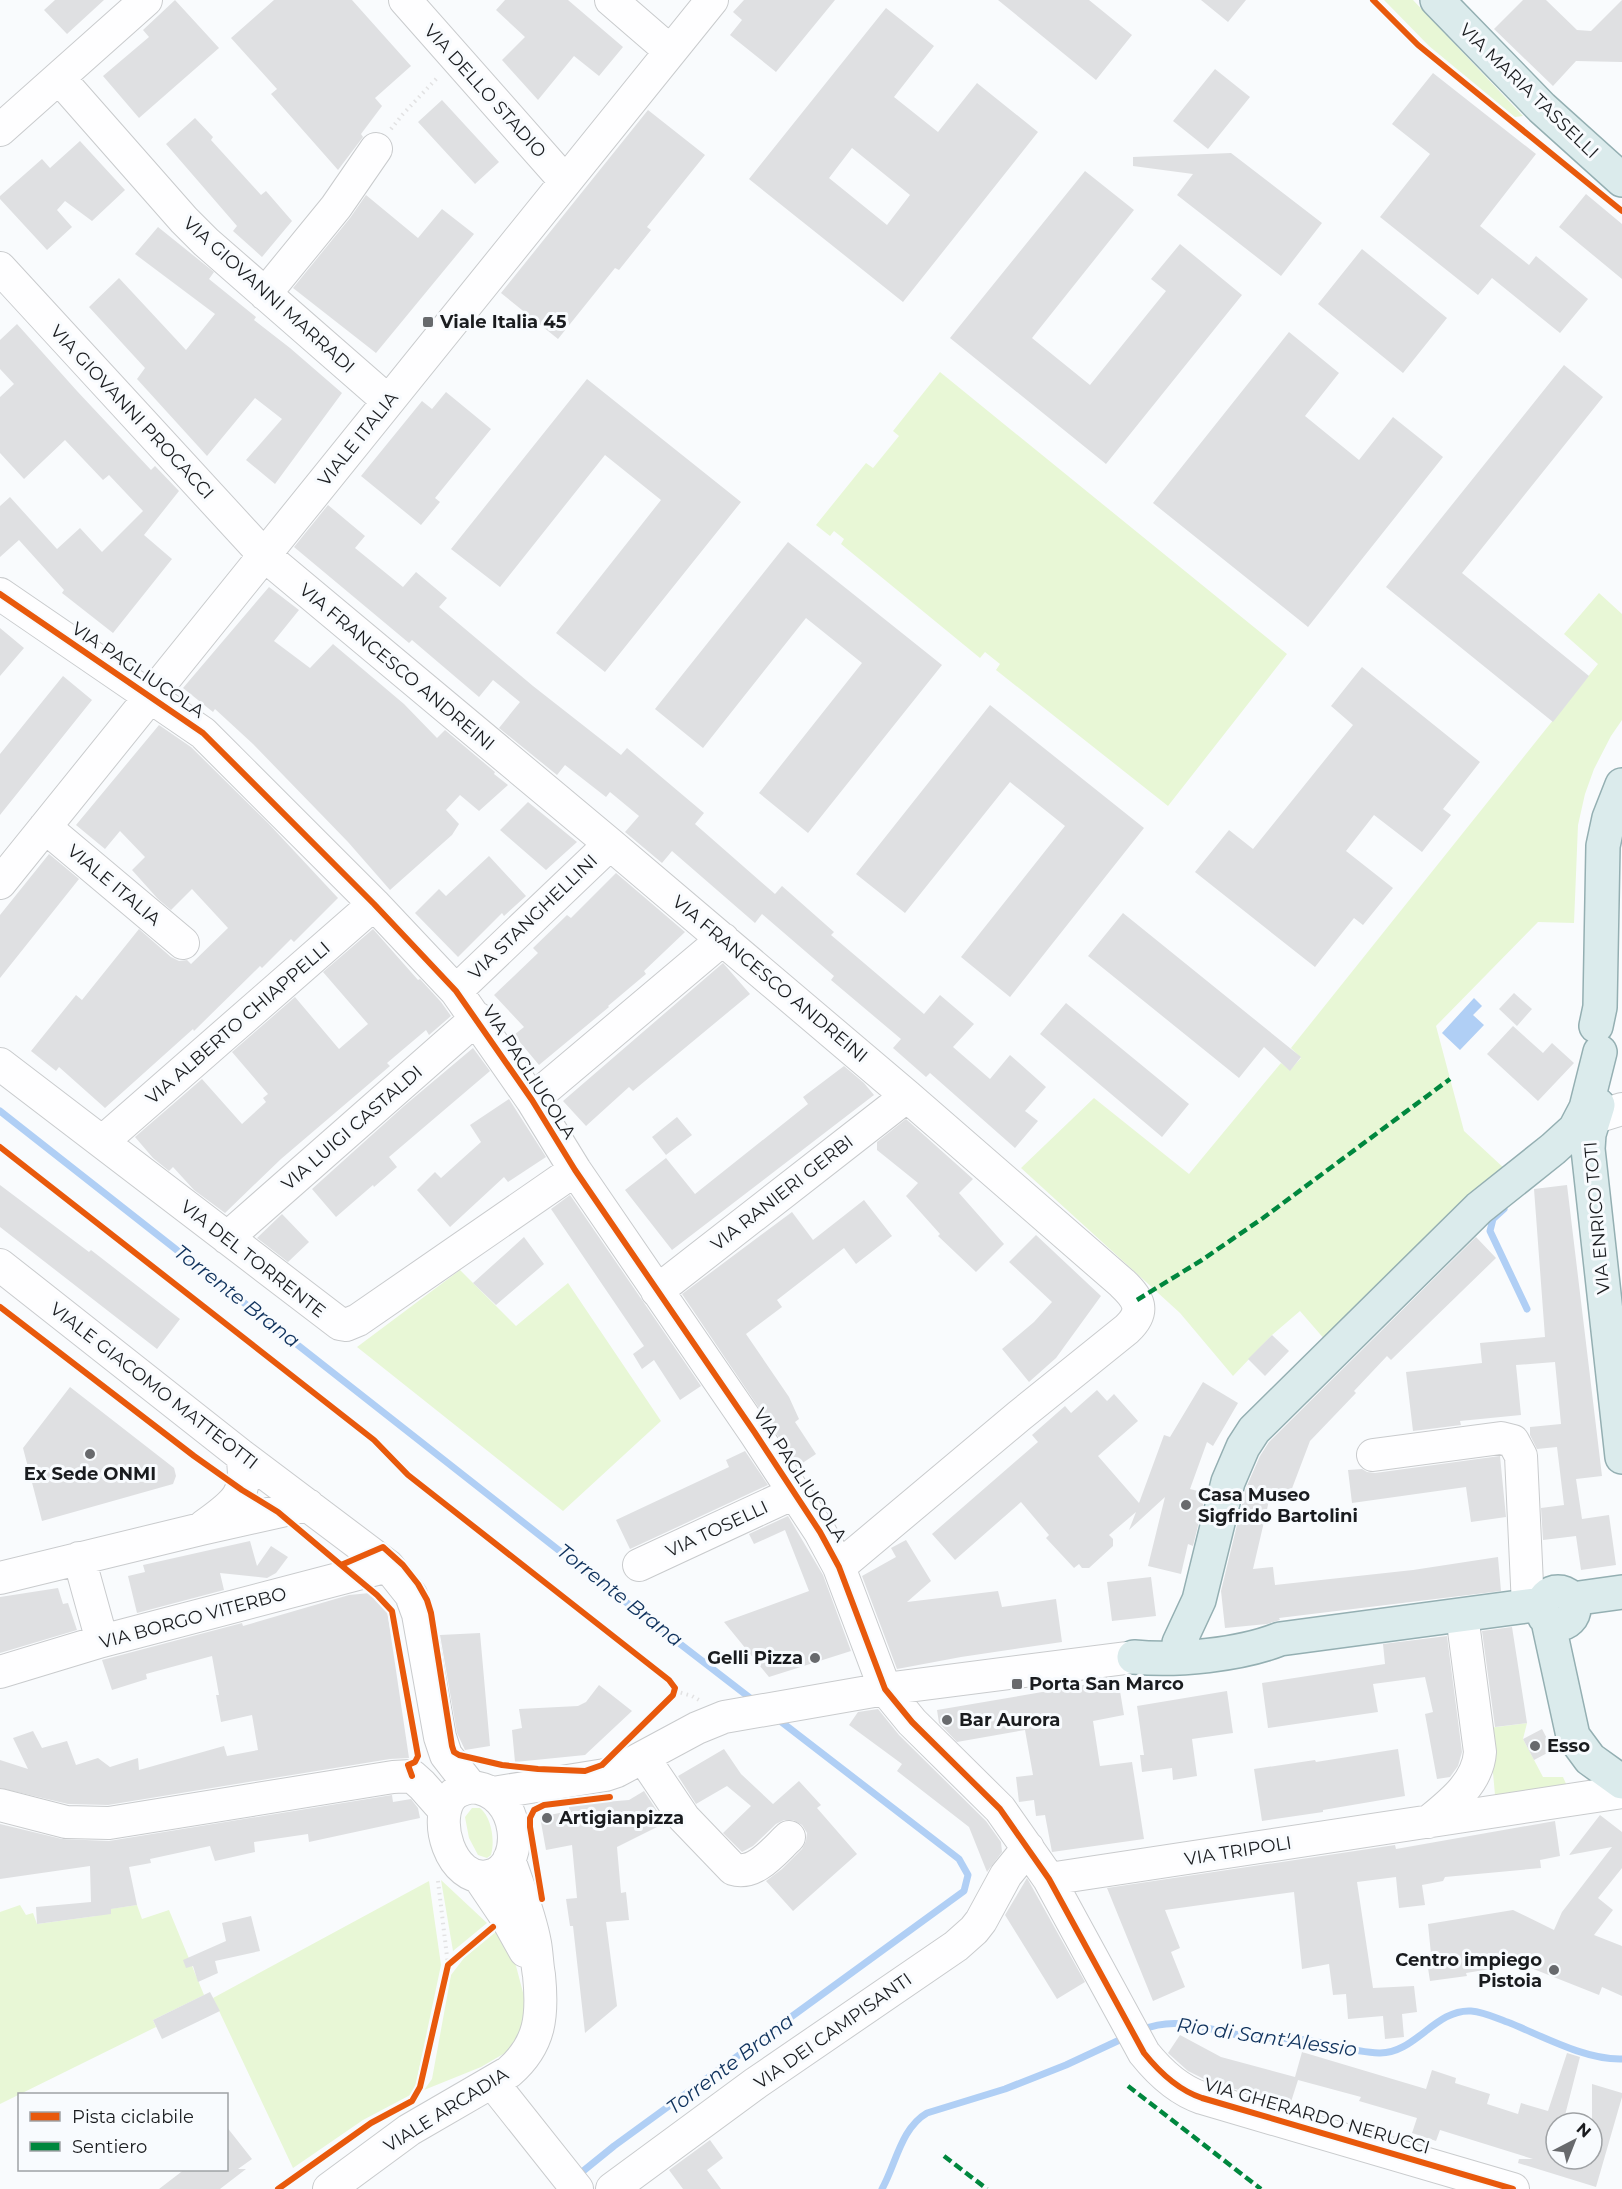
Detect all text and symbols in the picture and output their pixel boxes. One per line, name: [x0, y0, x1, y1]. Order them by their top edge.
street label: VIA MARIA TASSELLI: [1455, 19, 1603, 163]
street label: VIA DELLO STADIO: [419, 20, 551, 162]
street label: VIA GIOVANNI MARRADI: [179, 212, 359, 378]
place label: Viale Italia 45: [439, 311, 567, 333]
marker: Viale Italia 45: [421, 315, 435, 329]
street label: VIA GIOVANNI PROCACCI: [46, 320, 218, 504]
street label: VIALE ITALIA: [313, 387, 403, 491]
street label: VIA FRANCESCO ANDREINI: [295, 579, 499, 755]
street label: VIA PAGLIUCOLA: [68, 617, 209, 723]
street label: VIALE ITALIA: [63, 840, 165, 930]
street label: VIA STANGHELLINI: [464, 850, 602, 984]
street label: VIA FRANCESCO ANDREINI: [668, 891, 872, 1067]
street label: VIA ALBERTO CHIAPPELLI: [141, 937, 335, 1109]
street label: VIA PAGLIUCOLA: [478, 1001, 581, 1143]
street label: VIA LUIGI CASTALDI: [277, 1061, 427, 1195]
street label: VIA RANIERI GERBI: [706, 1131, 858, 1255]
street label: VIA ENRICO TOTI: [1579, 1141, 1615, 1295]
street label: VIA DEL TORRENTE: [176, 1196, 330, 1322]
water label: Torrente Brana: [169, 1240, 305, 1352]
street label: VIALE GIACOMO MATTEOTTI: [46, 1298, 262, 1474]
street label: VIA PAGLIUCOLA: [749, 1404, 852, 1546]
marker: Ex Sede ONMI: [83, 1447, 97, 1461]
place label: Ex Sede ONMI: [24, 1463, 156, 1485]
place label: Casa Museo Sigfrido Bartolini: [1198, 1484, 1358, 1527]
street label: VIA TOSELLI: [662, 1496, 772, 1562]
marker: Casa Museo Sigfrido Bartolini: [1179, 1498, 1193, 1512]
water label: Torrente Brana: [552, 1539, 688, 1651]
street label: VIA BORGO VITERBO: [97, 1582, 289, 1654]
place label: Gelli Pizza: [707, 1647, 803, 1669]
marker: Gelli Pizza: [808, 1651, 822, 1665]
place label: Porta San Marco: [1029, 1673, 1184, 1695]
marker: Porta San Marco: [1010, 1677, 1024, 1691]
place label: Bar Aurora: [959, 1709, 1060, 1731]
marker: Bar Aurora: [940, 1713, 954, 1727]
place label: Esso: [1547, 1735, 1590, 1757]
marker: Esso: [1528, 1739, 1542, 1753]
place label: Artigianpizza: [558, 1807, 684, 1829]
marker: Artigianpizza: [540, 1811, 554, 1825]
street label: VIA TRIPOLI: [1183, 1832, 1293, 1870]
place label: Centro impiego Pistoia: [1395, 1949, 1542, 1992]
marker: Centro impiego Pistoia: [1547, 1963, 1561, 1977]
street label: VIA DEI CAMPISANTI: [750, 1968, 916, 2094]
water label: Torrente Brana: [662, 2008, 798, 2120]
water label: Rio di Sant'Alessio: [1175, 2012, 1359, 2062]
street label: VIALE ARCADIA: [380, 2063, 512, 2157]
street label: VIA GHERARDO NERUCCI: [1202, 2073, 1432, 2159]
legend: [18, 2093, 228, 2171]
text: Pista ciclabile: [72, 2106, 194, 2128]
north arrow: [1544, 2111, 1604, 2171]
text: N: [1573, 2119, 1595, 2142]
text: Sentiero: [72, 2136, 147, 2158]

